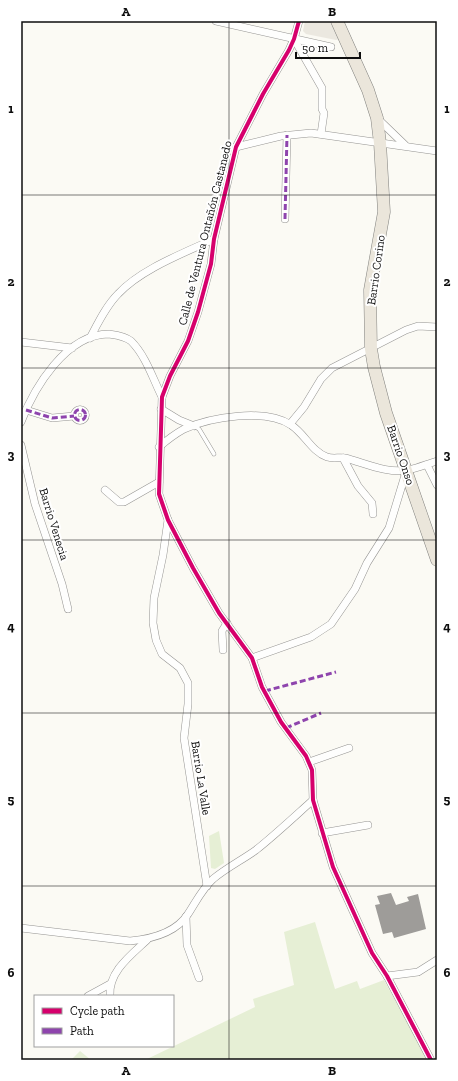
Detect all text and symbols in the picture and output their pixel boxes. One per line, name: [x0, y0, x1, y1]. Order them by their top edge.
text: A: [122, 4, 131, 19]
text: B: [328, 4, 336, 19]
scale bar: [296, 34, 360, 60]
text: 50 m: [302, 41, 329, 55]
text: 1: [8, 101, 14, 116]
text: 1: [444, 101, 450, 116]
street label: Calle de Ventura Ontañón Castanedo: [175, 139, 235, 327]
street label: Barrio Corino: [364, 234, 388, 306]
text: 2: [8, 274, 15, 289]
text: 2: [444, 274, 451, 289]
street label: Barrio Onso: [384, 423, 418, 487]
text: 3: [8, 447, 15, 462]
text: 3: [444, 447, 451, 462]
street label: Barrio Venecia: [36, 486, 72, 562]
text: 4: [7, 619, 15, 634]
text: 4: [443, 619, 451, 634]
street label: Barrio La Valle: [188, 740, 214, 816]
text: 5: [8, 792, 15, 807]
text: 5: [444, 792, 451, 807]
text: 6: [8, 965, 15, 980]
text: 6: [444, 965, 451, 980]
legend: [34, 995, 174, 1047]
text: Cycle path: [70, 1004, 125, 1018]
text: Path: [70, 1024, 94, 1038]
text: A: [122, 1063, 131, 1078]
text: B: [328, 1063, 336, 1078]

